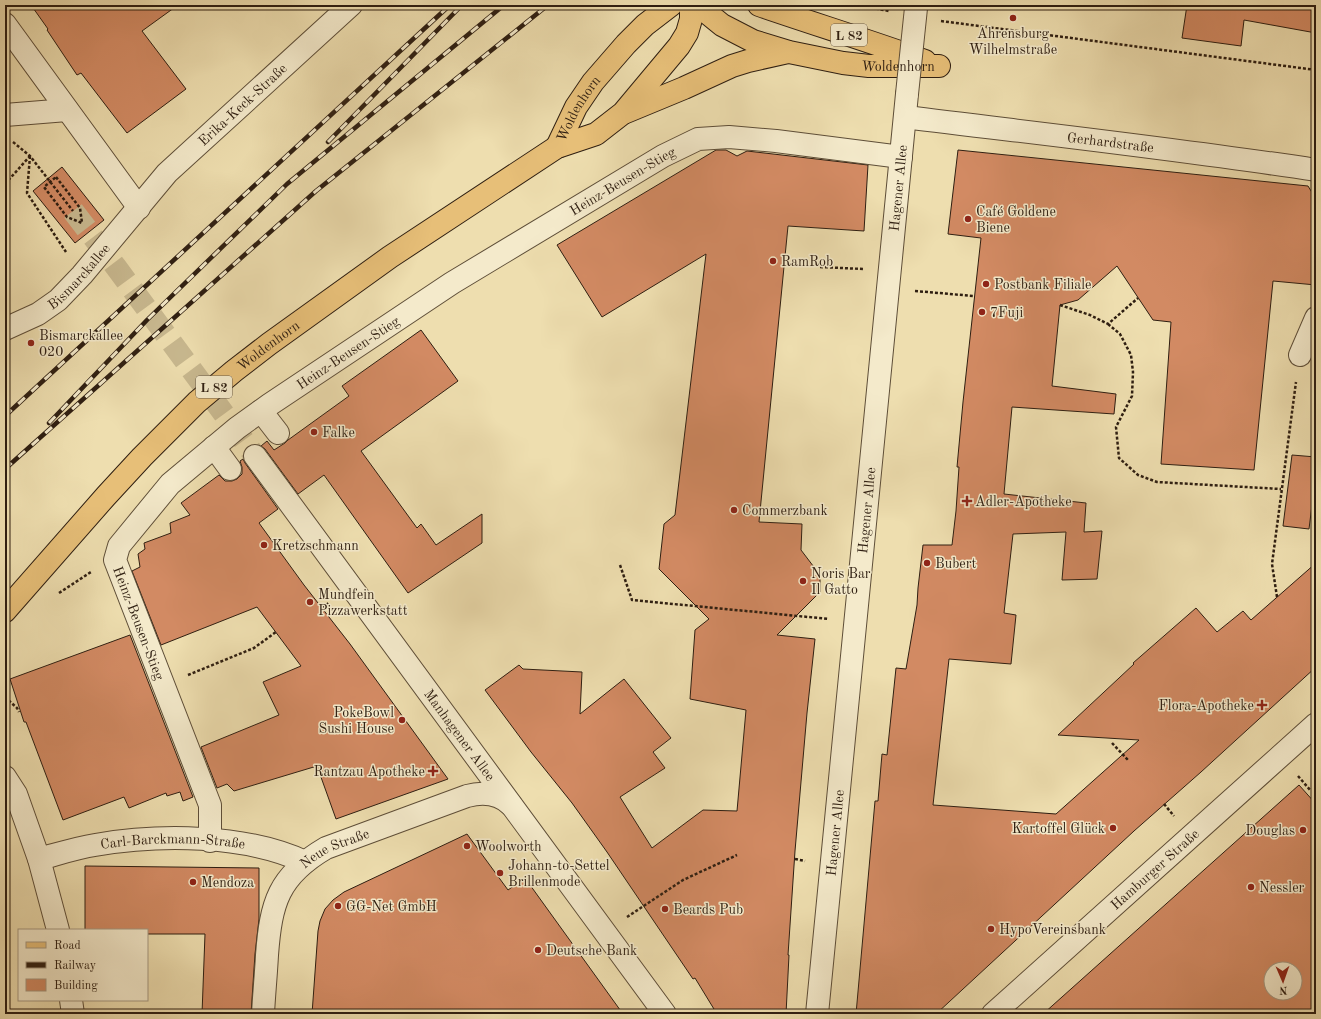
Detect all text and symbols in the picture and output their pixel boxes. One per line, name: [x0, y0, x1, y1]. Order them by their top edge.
marker: Ahrensburg Wilhelmstraße: [1008, 13, 1018, 23]
road number: L 82: [831, 24, 867, 46]
place label: Ahrensburg Wilhelmstraße: [969, 27, 1057, 57]
street label: Woldenhorn: [860, 59, 935, 75]
street label: Erika-Keck-Straße: [196, 61, 290, 149]
street label: Woldenhorn: [555, 73, 603, 144]
street label: Gerhardstraße: [1066, 131, 1155, 155]
street label: Hagener Allee: [888, 144, 910, 232]
street label: Heinz-Beusen-Stieg: [568, 145, 678, 218]
place label: Café Goldene Biene: [976, 205, 1056, 235]
marker: Café Goldene Biene: [963, 214, 973, 224]
street label: Bismarckallee: [46, 241, 113, 313]
place label: RamRob: [781, 255, 833, 269]
marker: RamRob: [768, 256, 778, 266]
place label: Postbank Filiale: [994, 278, 1092, 292]
marker: Postbank Filiale: [981, 279, 991, 289]
place label: 7Fuji: [990, 306, 1024, 320]
marker: 7Fuji: [977, 307, 987, 317]
street label: Heinz-Beusen-Stieg: [294, 314, 403, 393]
street label: Woldenhorn: [235, 318, 303, 374]
place label: Bismarckallee 020: [39, 329, 123, 359]
marker: Bismarckallee 020: [26, 338, 36, 348]
road number: L 82: [196, 376, 232, 398]
place label: Falke: [322, 426, 355, 440]
marker: Falke: [309, 427, 319, 437]
street label: Hagener Allee: [856, 467, 878, 554]
place label: Adler-Apotheke: [975, 495, 1072, 509]
marker: Adler-Apotheke: [962, 496, 972, 506]
place label: Commerzbank: [742, 504, 828, 518]
marker: Commerzbank: [729, 505, 739, 515]
place label: Kretzschmann: [272, 539, 359, 553]
marker: Kretzschmann: [259, 540, 269, 550]
place label: Bubert: [935, 557, 976, 571]
marker: Bubert: [922, 558, 932, 568]
street label: Heinz-Beusen-Stieg: [110, 565, 166, 682]
place label: Noris Bar Il Gatto: [811, 567, 871, 597]
marker: Noris Bar Il Gatto: [798, 576, 808, 586]
place label: Mundfein Pizzawerkstatt: [318, 588, 408, 618]
marker: Mundfein Pizzawerkstatt: [305, 597, 315, 607]
street label: Manhagener Allee: [421, 687, 497, 784]
place label: Flora-Apotheke: [1158, 699, 1254, 713]
marker: Flora-Apotheke: [1257, 700, 1267, 710]
place label: PokeBowl Sushi House: [318, 706, 394, 736]
marker: PokeBowl Sushi House: [397, 715, 407, 725]
place label: Rantzau Apotheke: [314, 765, 425, 779]
marker: Rantzau Apotheke: [428, 766, 438, 776]
street label: Hagener Allee: [825, 789, 847, 877]
place label: Kartoffel Glück: [1012, 822, 1105, 836]
marker: Kartoffel Glück: [1108, 823, 1118, 833]
place label: Douglas: [1245, 824, 1295, 838]
marker: Douglas: [1298, 825, 1308, 835]
street label: Neue Straße: [298, 827, 371, 871]
street label: Hamburger Straße: [1108, 827, 1202, 913]
street label: Carl-Barckmann-Straße: [99, 832, 246, 852]
place label: Woolworth: [475, 840, 542, 854]
marker: Woolworth: [462, 841, 472, 851]
place label: Johann-to-Settel Brillenmode: [508, 859, 610, 889]
marker: Johann-to-Settel Brillenmode: [495, 868, 505, 878]
place label: Mendoza: [201, 876, 254, 890]
marker: Mendoza: [188, 877, 198, 887]
place label: Nessler: [1259, 881, 1305, 895]
marker: Nessler: [1246, 882, 1256, 892]
place label: GG-Net GmbH: [346, 900, 437, 914]
marker: GG-Net GmbH: [333, 901, 343, 911]
place label: Beards Pub: [673, 903, 743, 917]
marker: Beards Pub: [660, 904, 670, 914]
place label: HypoVereinsbank: [999, 923, 1106, 937]
marker: HypoVereinsbank: [986, 924, 996, 934]
legend: [18, 929, 148, 1001]
text: Road: [54, 940, 81, 952]
place label: Deutsche Bank: [546, 944, 637, 958]
marker: Deutsche Bank: [533, 945, 543, 955]
text: Railway: [54, 960, 97, 972]
north arrow: [1263, 961, 1303, 1001]
text: Building: [54, 980, 98, 992]
text: N: [1278, 984, 1288, 995]

